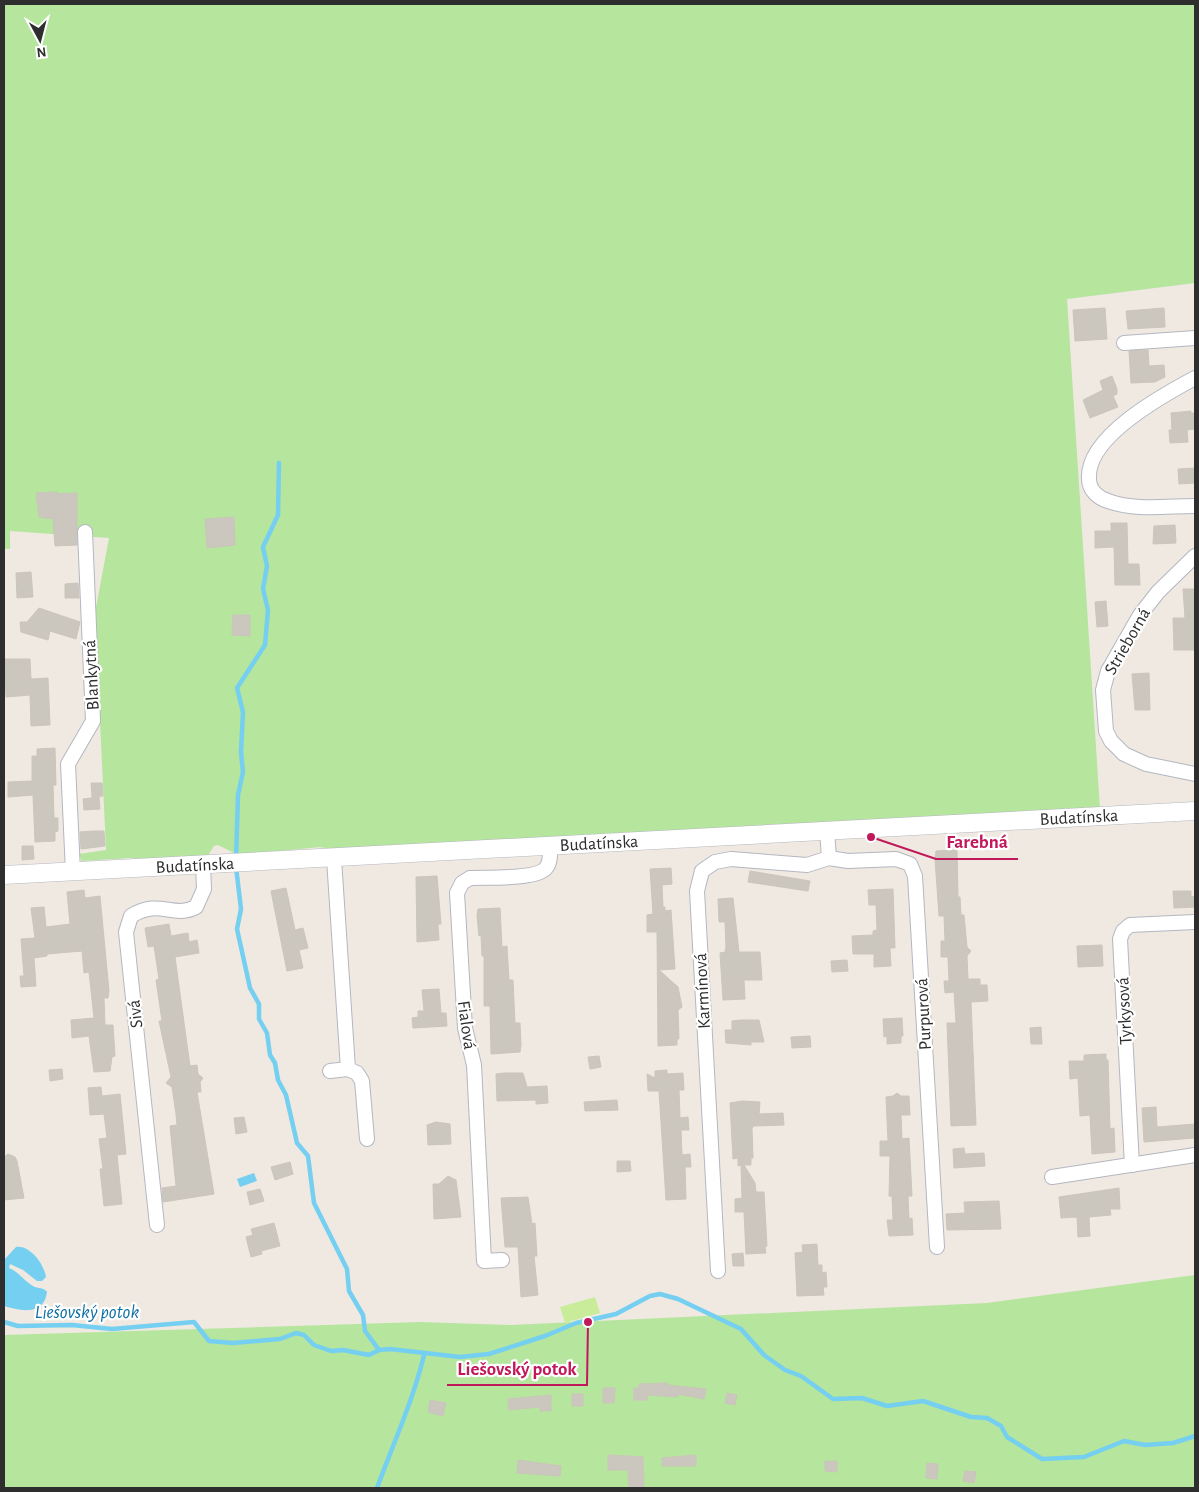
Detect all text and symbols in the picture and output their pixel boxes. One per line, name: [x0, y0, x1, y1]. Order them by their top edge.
north arrow: [15, 15, 65, 65]
text: N: [36, 44, 47, 59]
street label: Strieborná: [1102, 605, 1154, 678]
street label: Blankytná: [81, 639, 103, 711]
street label: Budatínska: [1039, 807, 1119, 829]
callout: Farebná: [936, 825, 1018, 859]
street label: Budatínska: [559, 833, 639, 855]
text: Farebná: [946, 833, 1008, 852]
street label: Budatínska: [155, 855, 235, 877]
street label: Karmínová: [692, 953, 714, 1029]
street label: Purpurová: [913, 977, 935, 1050]
street label: Tyrkysová: [1114, 977, 1136, 1045]
street label: Sivá: [126, 999, 146, 1029]
street label: Fialová: [454, 1000, 478, 1051]
water label: Liešovský potok: [35, 1303, 139, 1322]
callout: Liešovský potok: [447, 1351, 587, 1385]
text: Liešovský potok: [457, 1360, 577, 1379]

